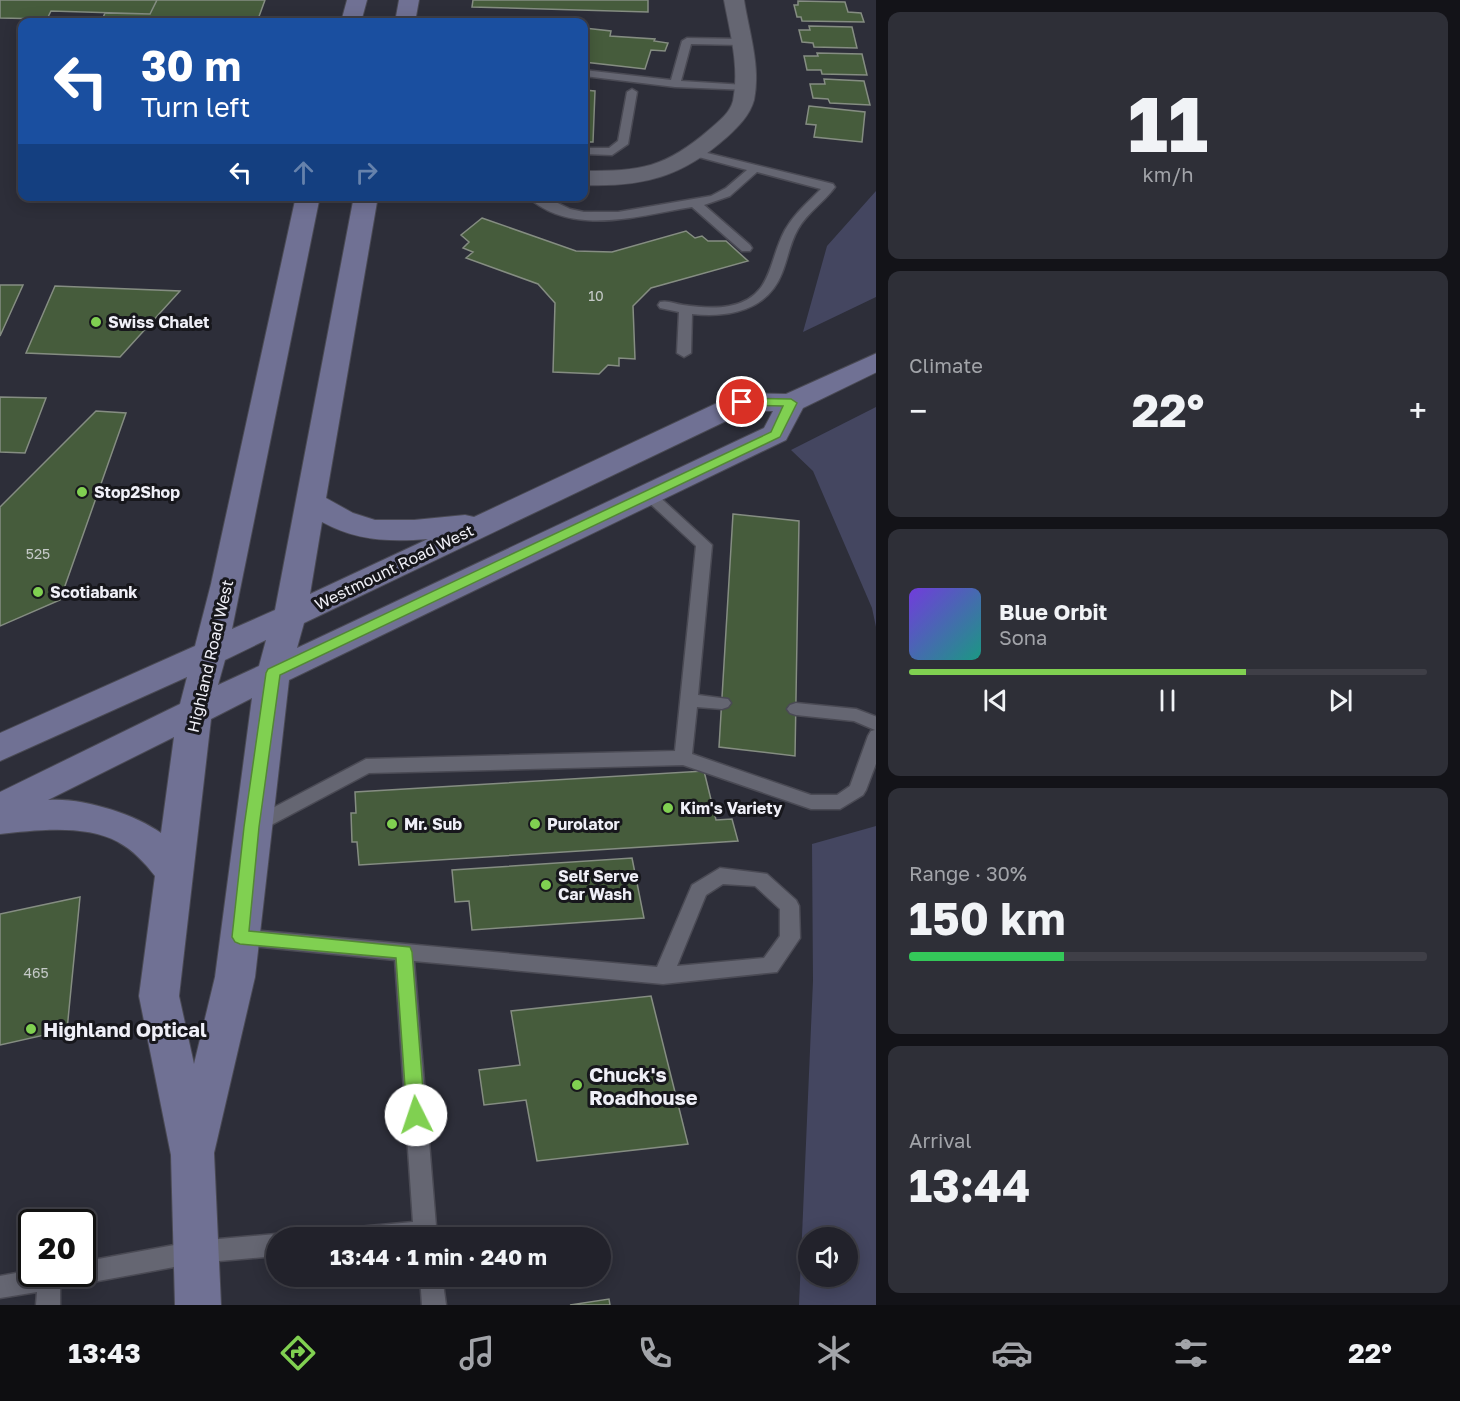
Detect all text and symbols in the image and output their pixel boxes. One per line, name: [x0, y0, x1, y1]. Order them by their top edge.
text: 30 m: [141, 40, 241, 90]
icon: left: [42, 42, 120, 120]
text: 11: [1128, 76, 1208, 169]
text: Turn left: [141, 91, 250, 123]
icon: left: [224, 156, 257, 189]
icon: ahead: [287, 156, 320, 189]
icon: right: [350, 156, 383, 189]
text: km/h: [1143, 162, 1193, 186]
house number: 10: [588, 287, 604, 304]
place label: Swiss Chalet: [108, 312, 210, 332]
marker: Swiss Chalet: [89, 315, 103, 329]
text: Climate: [909, 353, 983, 377]
pin: [716, 376, 767, 427]
text: 22°: [1132, 383, 1204, 437]
icon: arrive: [725, 385, 758, 418]
text: −: [909, 391, 927, 430]
text: +: [1409, 391, 1427, 430]
place label: Stop2Shop: [94, 482, 180, 502]
marker: Stop2Shop: [75, 485, 89, 499]
street label: Westmount Road West: [311, 520, 477, 614]
house number: 525: [26, 545, 50, 562]
street label: Highland Road West: [183, 578, 237, 734]
place label: Scotiabank: [50, 582, 138, 602]
marker: Scotiabank: [31, 585, 45, 599]
text: Blue Orbit: [999, 598, 1107, 625]
text: Sona: [999, 625, 1047, 649]
icon: previous: [979, 684, 1012, 717]
icon: pause: [1151, 684, 1184, 717]
icon: next: [1324, 684, 1357, 717]
place label: Kim's Variety: [680, 798, 783, 818]
marker: Kim's Variety: [661, 801, 675, 815]
place label: Mr. Sub: [404, 814, 462, 834]
place label: Purolator: [547, 814, 620, 834]
marker: Mr. Sub: [385, 817, 399, 831]
marker: Purolator: [528, 817, 542, 831]
text: Range · 30%: [909, 861, 1027, 885]
place label: Self Serve Car Wash: [558, 866, 639, 904]
marker: Self Serve Car Wash: [539, 878, 553, 892]
text: 150 km: [909, 891, 1066, 945]
house number: 465: [23, 964, 49, 981]
place label: Highland Optical: [43, 1017, 207, 1041]
marker: Highland Optical: [24, 1022, 38, 1036]
place label: Chuck's Roadhouse: [589, 1062, 698, 1109]
marker: Chuck's Roadhouse: [570, 1078, 584, 1092]
position arrow: [384, 1083, 448, 1147]
text: Arrival: [909, 1128, 972, 1152]
text: 13:44: [909, 1158, 1030, 1212]
speed limit sign: 20: [18, 1209, 96, 1287]
map controls: [798, 1227, 858, 1287]
button: sound: [798, 1227, 858, 1287]
text: 13:44 · 1 min · 240 m: [330, 1243, 547, 1270]
icon: directions: [277, 1332, 319, 1374]
icon: music: [456, 1332, 498, 1374]
icon: phone: [634, 1332, 676, 1374]
icon: climate: [813, 1332, 855, 1374]
icon: car: [991, 1332, 1033, 1374]
icon: filters: [1170, 1332, 1212, 1374]
text: 13:43: [68, 1337, 141, 1369]
text: 22°: [1348, 1337, 1392, 1369]

